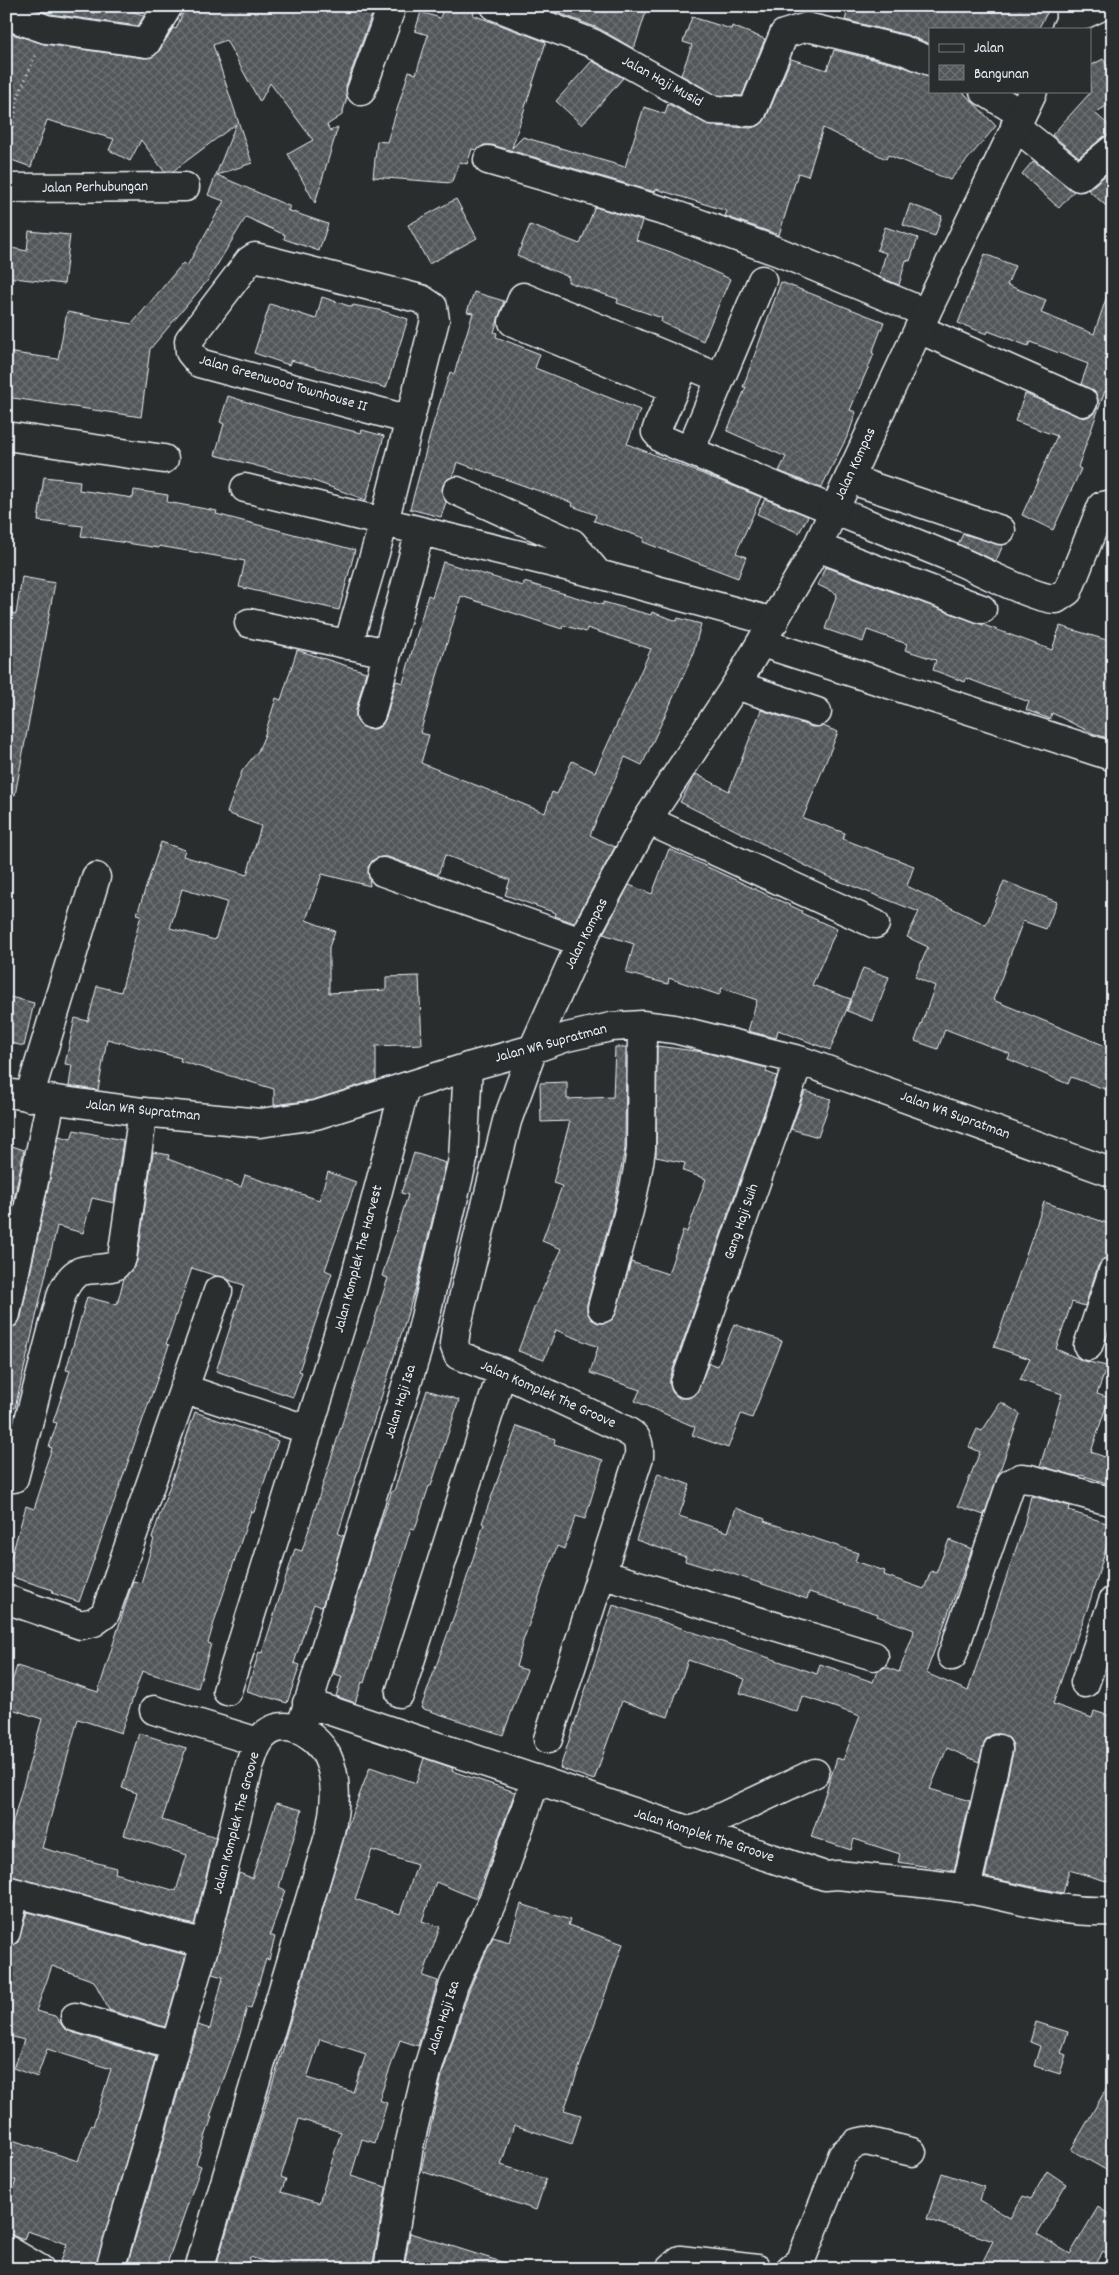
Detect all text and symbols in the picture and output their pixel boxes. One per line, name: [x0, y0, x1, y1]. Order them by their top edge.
legend: [929, 28, 1092, 92]
text: Jalan: [974, 38, 1004, 60]
street label: Jalan Haji Musid: [617, 51, 707, 113]
text: Bangunan: [974, 64, 1029, 86]
street label: Jalan Perhubungan: [42, 176, 148, 200]
street label: Jalan Greenwood Townhouse II: [196, 349, 370, 419]
street label: Jalan Kompas: [830, 424, 882, 504]
street label: Jalan Kompas: [560, 894, 614, 974]
street label: Jalan WR Supratman: [493, 1018, 610, 1070]
street label: Jalan WR Supratman: [897, 1086, 1013, 1146]
street label: Jalan WR Supratman: [85, 1094, 202, 1128]
street label: Gang Haji Suih: [719, 1181, 765, 1263]
street label: Jalan Komplek The Harvest: [329, 1182, 389, 1335]
street label: Jalan Komplek The Groove: [477, 1355, 620, 1435]
street label: Jalan Haji Isa: [379, 1361, 423, 1442]
street label: Jalan Komplek The Groove: [207, 1749, 267, 1897]
street label: Jalan Komplek The Groove: [631, 1803, 777, 1869]
street label: Jalan Haji Isa: [422, 1977, 467, 2058]

